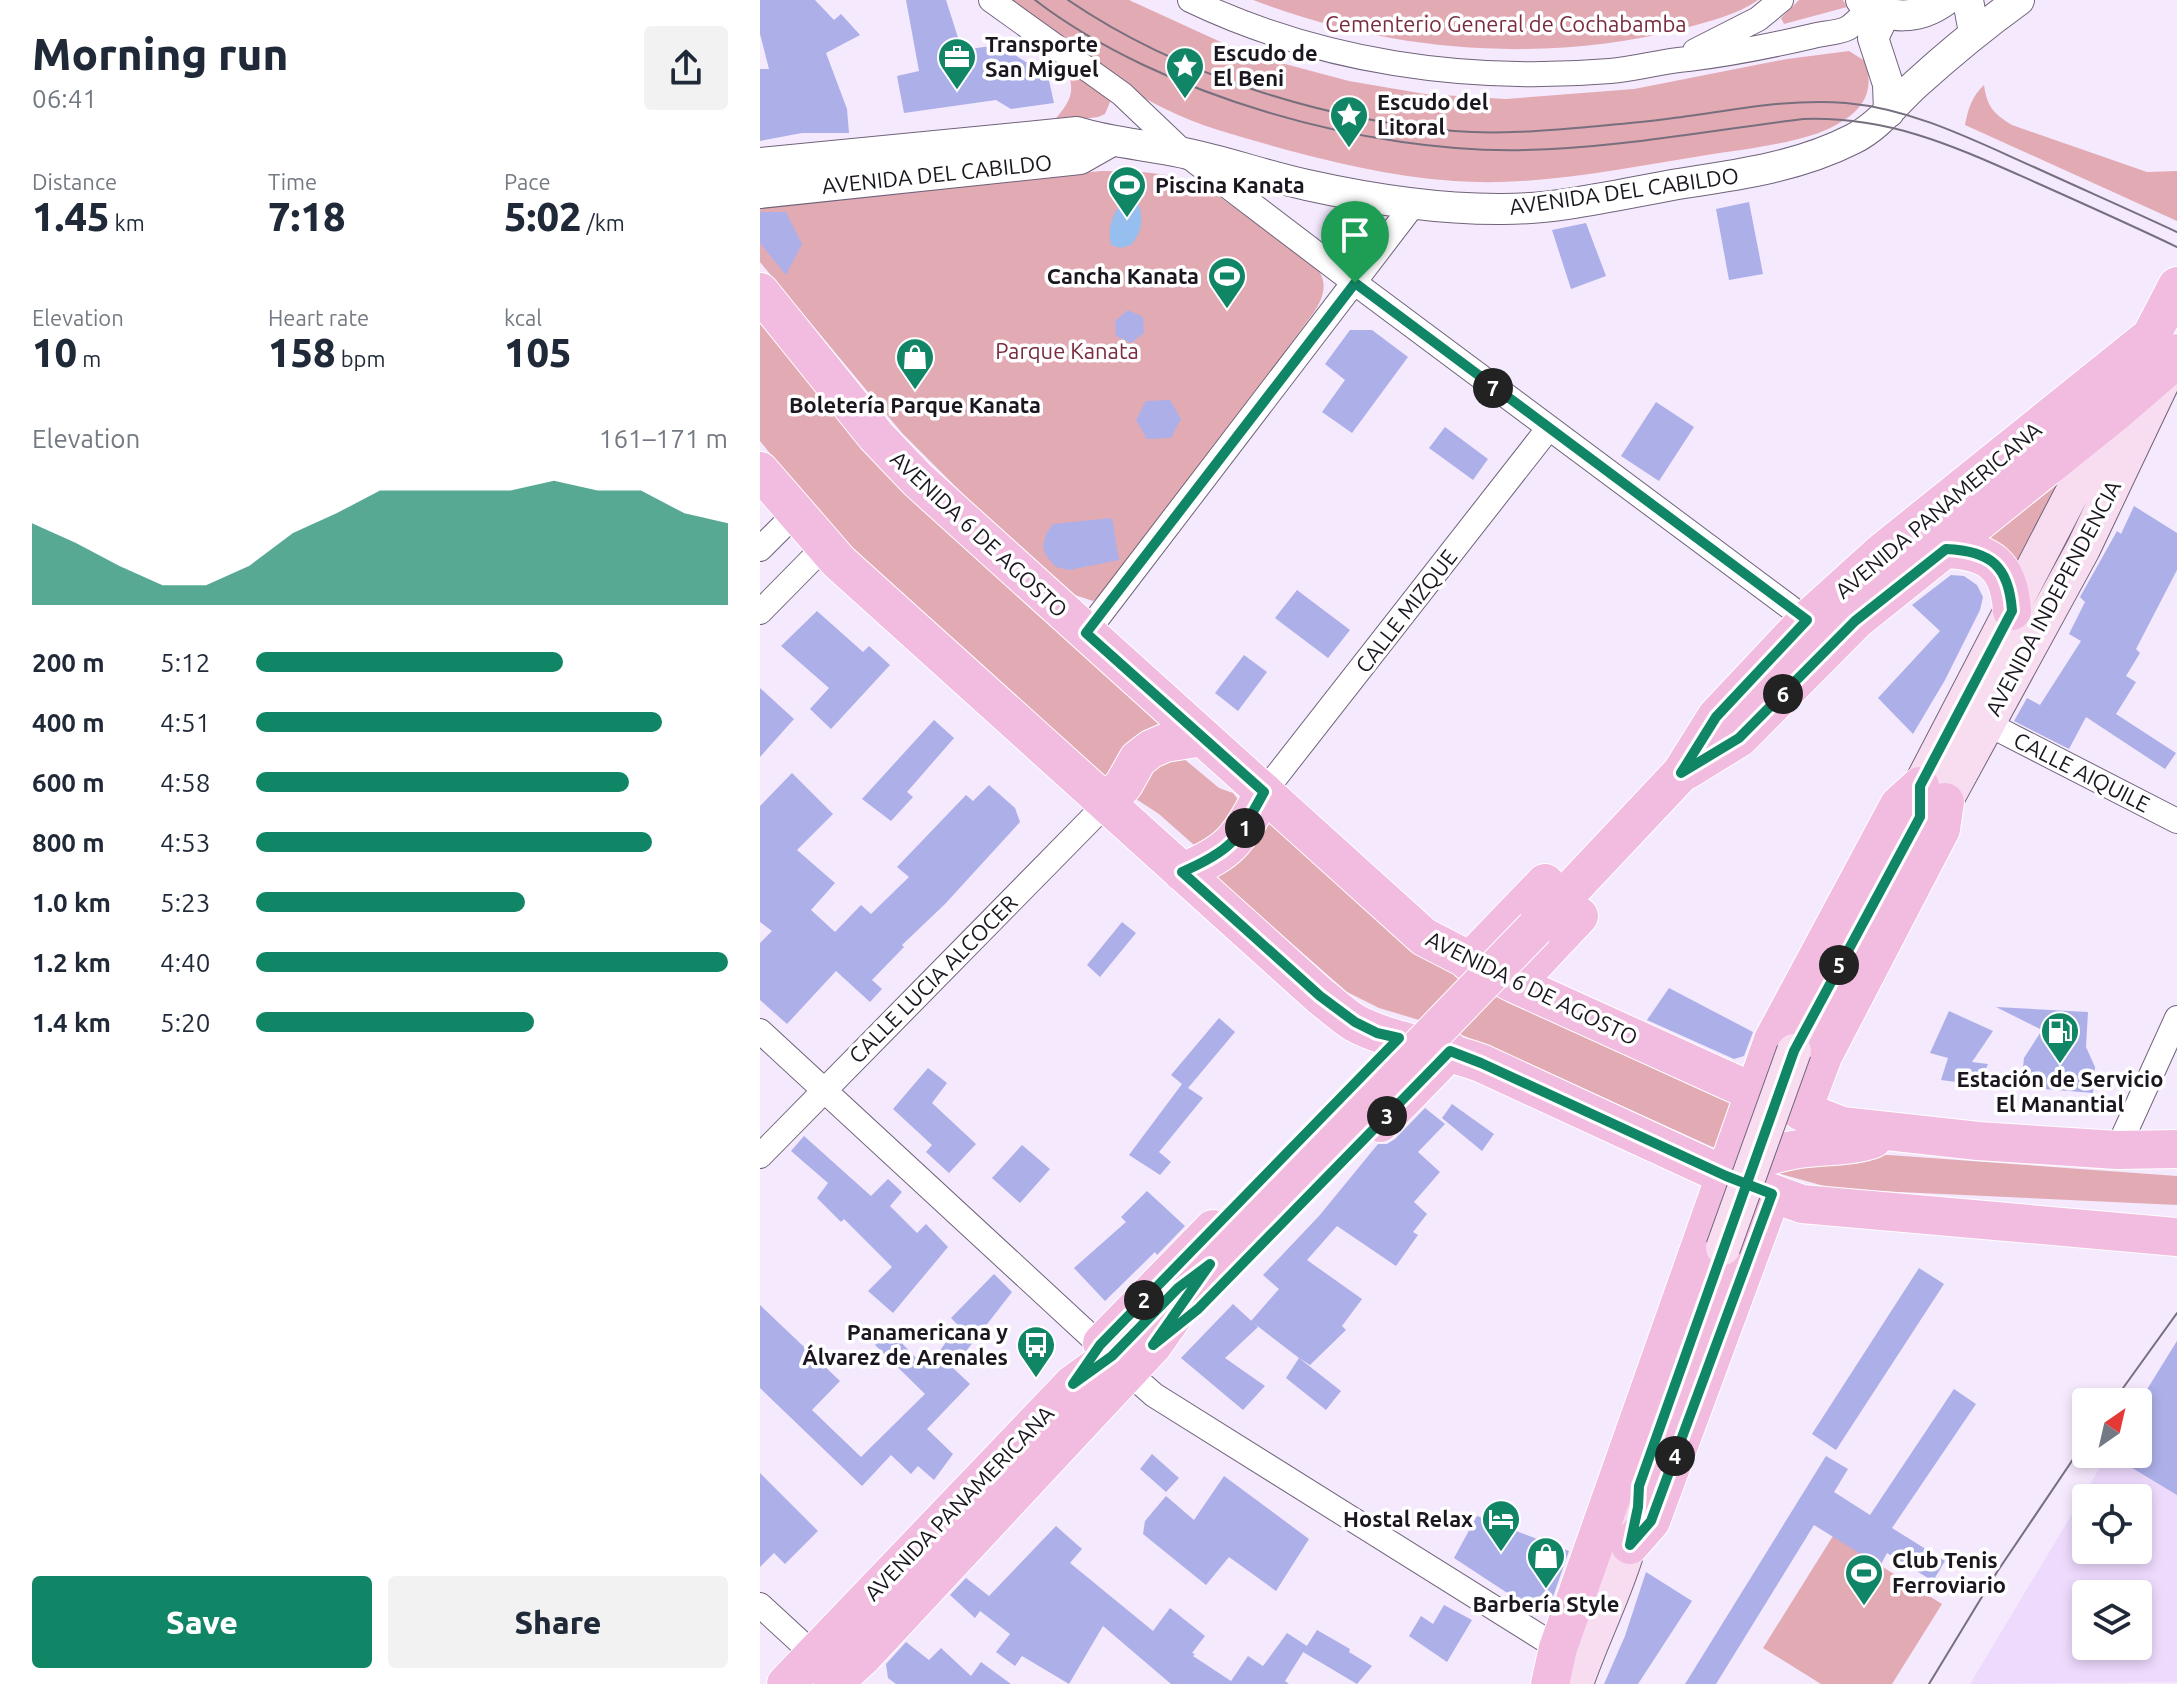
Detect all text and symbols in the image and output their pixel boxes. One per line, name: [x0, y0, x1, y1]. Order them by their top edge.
park label: Cementerio General de Cochabamba: [1325, 11, 1687, 36]
button: share: [644, 26, 728, 110]
text: Morning run: [32, 29, 288, 78]
place label: Transporte San Miguel: [985, 31, 1099, 81]
office icon: Transporte San Miguel: [936, 36, 978, 91]
place label: Escudo de El Beni: [1213, 40, 1318, 90]
place icon: Escudo de El Beni: [1164, 45, 1206, 100]
text: 06:41: [32, 84, 97, 113]
place label: Escudo del Litoral: [1377, 89, 1489, 139]
place icon: Escudo del Litoral: [1328, 94, 1370, 149]
street label: AVENIDA DEL CABILDO: [821, 149, 1053, 198]
street label: AVENIDA DEL CABILDO: [1508, 162, 1740, 219]
sports icon: Piscina Kanata: [1106, 164, 1148, 219]
text: Distance: [32, 169, 117, 194]
text: Time: [268, 169, 317, 194]
text: Pace: [504, 169, 551, 194]
place label: Piscina Kanata: [1155, 172, 1305, 197]
text: 1.45: [32, 194, 110, 239]
text: 7:18: [268, 194, 346, 239]
text: 5:02: [504, 194, 582, 239]
pin: [1321, 201, 1389, 283]
text: km: [110, 210, 145, 235]
text: /km: [582, 210, 625, 235]
icon: arrive: [1333, 213, 1377, 257]
sports icon: Cancha Kanata: [1206, 255, 1248, 310]
place label: Cancha Kanata: [1047, 263, 1199, 288]
text: Elevation: [32, 305, 124, 330]
text: Heart rate: [268, 305, 369, 330]
text: kcal: [504, 305, 542, 330]
text: 10: [32, 330, 77, 375]
text: 158: [268, 330, 336, 375]
text: 105: [504, 330, 572, 375]
shop icon: Boletería Parque Kanata: [894, 336, 936, 391]
park label: Parque Kanata: [995, 338, 1139, 363]
text: m: [77, 346, 101, 371]
text: bpm: [336, 346, 385, 371]
pin: 7: [1473, 368, 1513, 408]
text: 7: [1487, 375, 1499, 400]
place label: Boletería Parque Kanata: [789, 392, 1041, 417]
street label: AVENIDA PANAMERICANA: [1830, 416, 2046, 603]
text: Elevation: [32, 424, 140, 453]
text: 161–171 m: [599, 424, 728, 453]
street label: AVENIDA 6 DE AGOSTO: [886, 445, 1073, 622]
street label: AVENIDA INDEPENDENCIA: [1980, 475, 2126, 720]
street label: CALLE MIZQUE: [1350, 544, 1461, 677]
text: 200 m: [32, 648, 105, 677]
text: 5:12: [160, 648, 210, 677]
pin: 6: [1763, 674, 1803, 714]
text: 6: [1777, 681, 1789, 706]
text: 400 m: [32, 708, 105, 737]
text: 4:51: [160, 708, 210, 737]
street label: CALLE AIQUILE: [2010, 727, 2154, 817]
text: 600 m: [32, 768, 105, 797]
text: 4:58: [160, 768, 210, 797]
pin: 1: [1225, 808, 1265, 848]
text: 1: [1239, 815, 1251, 840]
text: 800 m: [32, 828, 105, 857]
text: 4:53: [160, 828, 210, 857]
text: 1.0 km: [32, 888, 111, 917]
text: 5:23: [160, 888, 210, 917]
street label: CALLE LUCIA ALCOCER: [843, 889, 1022, 1068]
street label: AVENIDA 6 DE AGOSTO: [1422, 925, 1642, 1050]
pin: 5: [1819, 945, 1859, 985]
text: 1.2 km: [32, 948, 111, 977]
text: 4:40: [160, 948, 210, 977]
text: 5: [1833, 952, 1845, 977]
text: 1.4 km: [32, 1008, 111, 1037]
text: 5:20: [160, 1008, 210, 1037]
fuel station icon: Estación de Servicio El Manantial: [2039, 1010, 2081, 1065]
place label: Estación de Servicio El Manantial: [1957, 1066, 2163, 1116]
pin: 3: [1367, 1096, 1407, 1136]
text: 3: [1381, 1103, 1393, 1128]
pin: 2: [1124, 1280, 1164, 1320]
text: 2: [1138, 1287, 1150, 1312]
place label: Panamericana y Álvarez de Arenales: [802, 1319, 1008, 1369]
bus stop icon: Panamericana y Álvarez de Arenales: [1015, 1324, 1057, 1379]
north arrow: [2072, 1388, 2152, 1468]
map controls: [2072, 1388, 2152, 1660]
street label: AVENIDA PANAMERICANA: [859, 1400, 1059, 1605]
pin: 4: [1655, 1436, 1695, 1476]
text: 4: [1669, 1443, 1681, 1468]
button: locate: [2072, 1484, 2152, 1564]
hotel icon: Hostal Relax: [1480, 1498, 1522, 1553]
place label: Hostal Relax: [1343, 1506, 1473, 1531]
shop icon: Barbería Style: [1525, 1535, 1567, 1590]
place label: Club Tenis Ferroviario: [1892, 1547, 2006, 1597]
sports icon: Club Tenis Ferroviario: [1843, 1552, 1885, 1607]
button: Save: [32, 1576, 372, 1668]
button: Share: [388, 1576, 728, 1668]
button: layers: [2072, 1580, 2152, 1660]
place label: Barbería Style: [1473, 1591, 1619, 1616]

